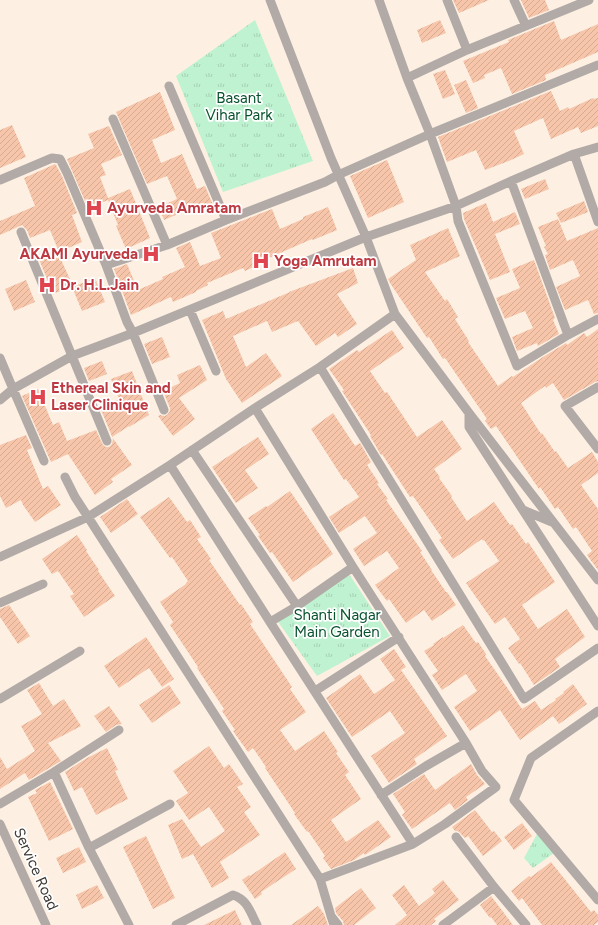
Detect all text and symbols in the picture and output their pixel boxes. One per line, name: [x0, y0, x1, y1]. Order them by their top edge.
park label: Basant Vihar Park: [205, 89, 273, 124]
hospital icon: Ayurveda Amratam: [84, 198, 104, 218]
place label: Ayurveda Amratam: [107, 199, 241, 217]
hospital icon: AKAMI Ayurveda: [141, 244, 161, 264]
place label: AKAMI Ayurveda: [20, 245, 138, 263]
hospital icon: Yoga Amrutam: [251, 251, 271, 271]
place label: Yoga Amrutam: [274, 252, 377, 270]
hospital icon: Dr. H.L.Jain: [37, 275, 57, 295]
place label: Dr. H.L.Jain: [60, 276, 139, 294]
place label: Ethereal Skin and Laser Clinique: [51, 379, 171, 414]
hospital icon: Ethereal Skin and Laser Clinique: [28, 387, 48, 407]
park label: Shanti Nagar Main Garden: [293, 606, 381, 641]
street label: Service Road: [10, 825, 62, 913]

